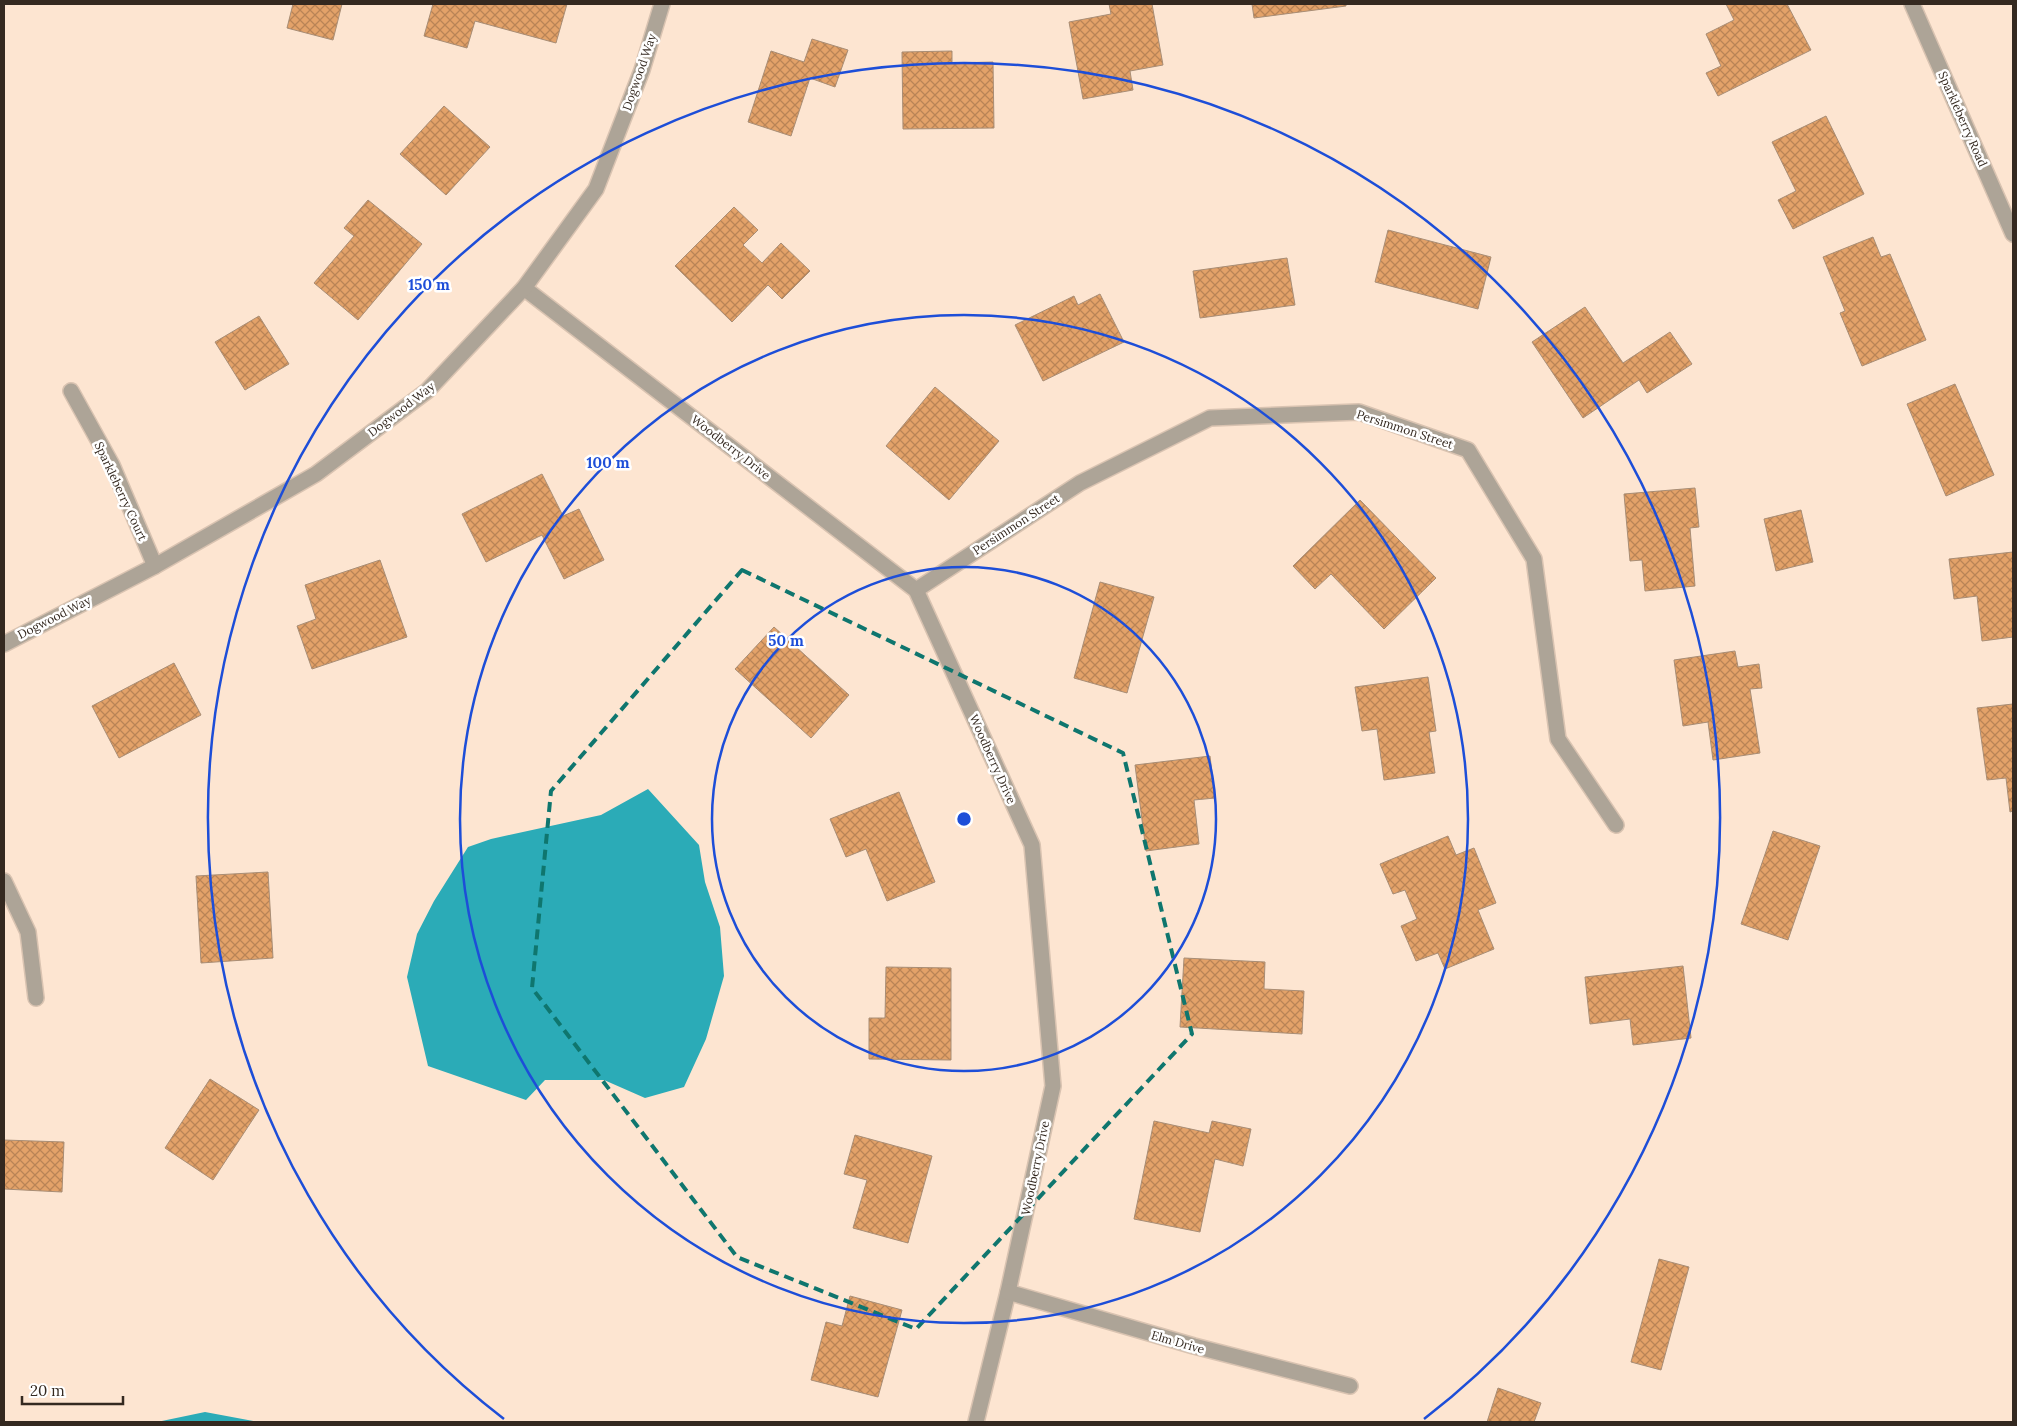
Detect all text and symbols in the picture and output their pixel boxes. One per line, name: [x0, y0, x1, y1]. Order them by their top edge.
street label: Dogwood Way: [619, 31, 659, 112]
street label: Sparkleberry Road: [1935, 69, 1991, 169]
text: 150 m: [408, 275, 450, 294]
street label: Dogwood Way: [365, 378, 438, 440]
street label: Persimmon Street: [1355, 406, 1456, 452]
street label: Woodberry Drive: [688, 411, 774, 483]
street label: Sparkleberry Court: [91, 439, 151, 543]
text: 100 m: [587, 453, 630, 472]
street label: Persimmon Street: [970, 490, 1063, 558]
street label: Dogwood Way: [15, 592, 94, 642]
text: 50 m: [768, 631, 804, 650]
street label: Woodberry Drive: [967, 712, 1020, 806]
centre of rings: [955, 810, 973, 828]
street label: Woodberry Drive: [1018, 1119, 1052, 1217]
street label: Elm Drive: [1150, 1327, 1207, 1357]
scale bar: [22, 1374, 124, 1406]
text: 20 m: [30, 1381, 65, 1400]

